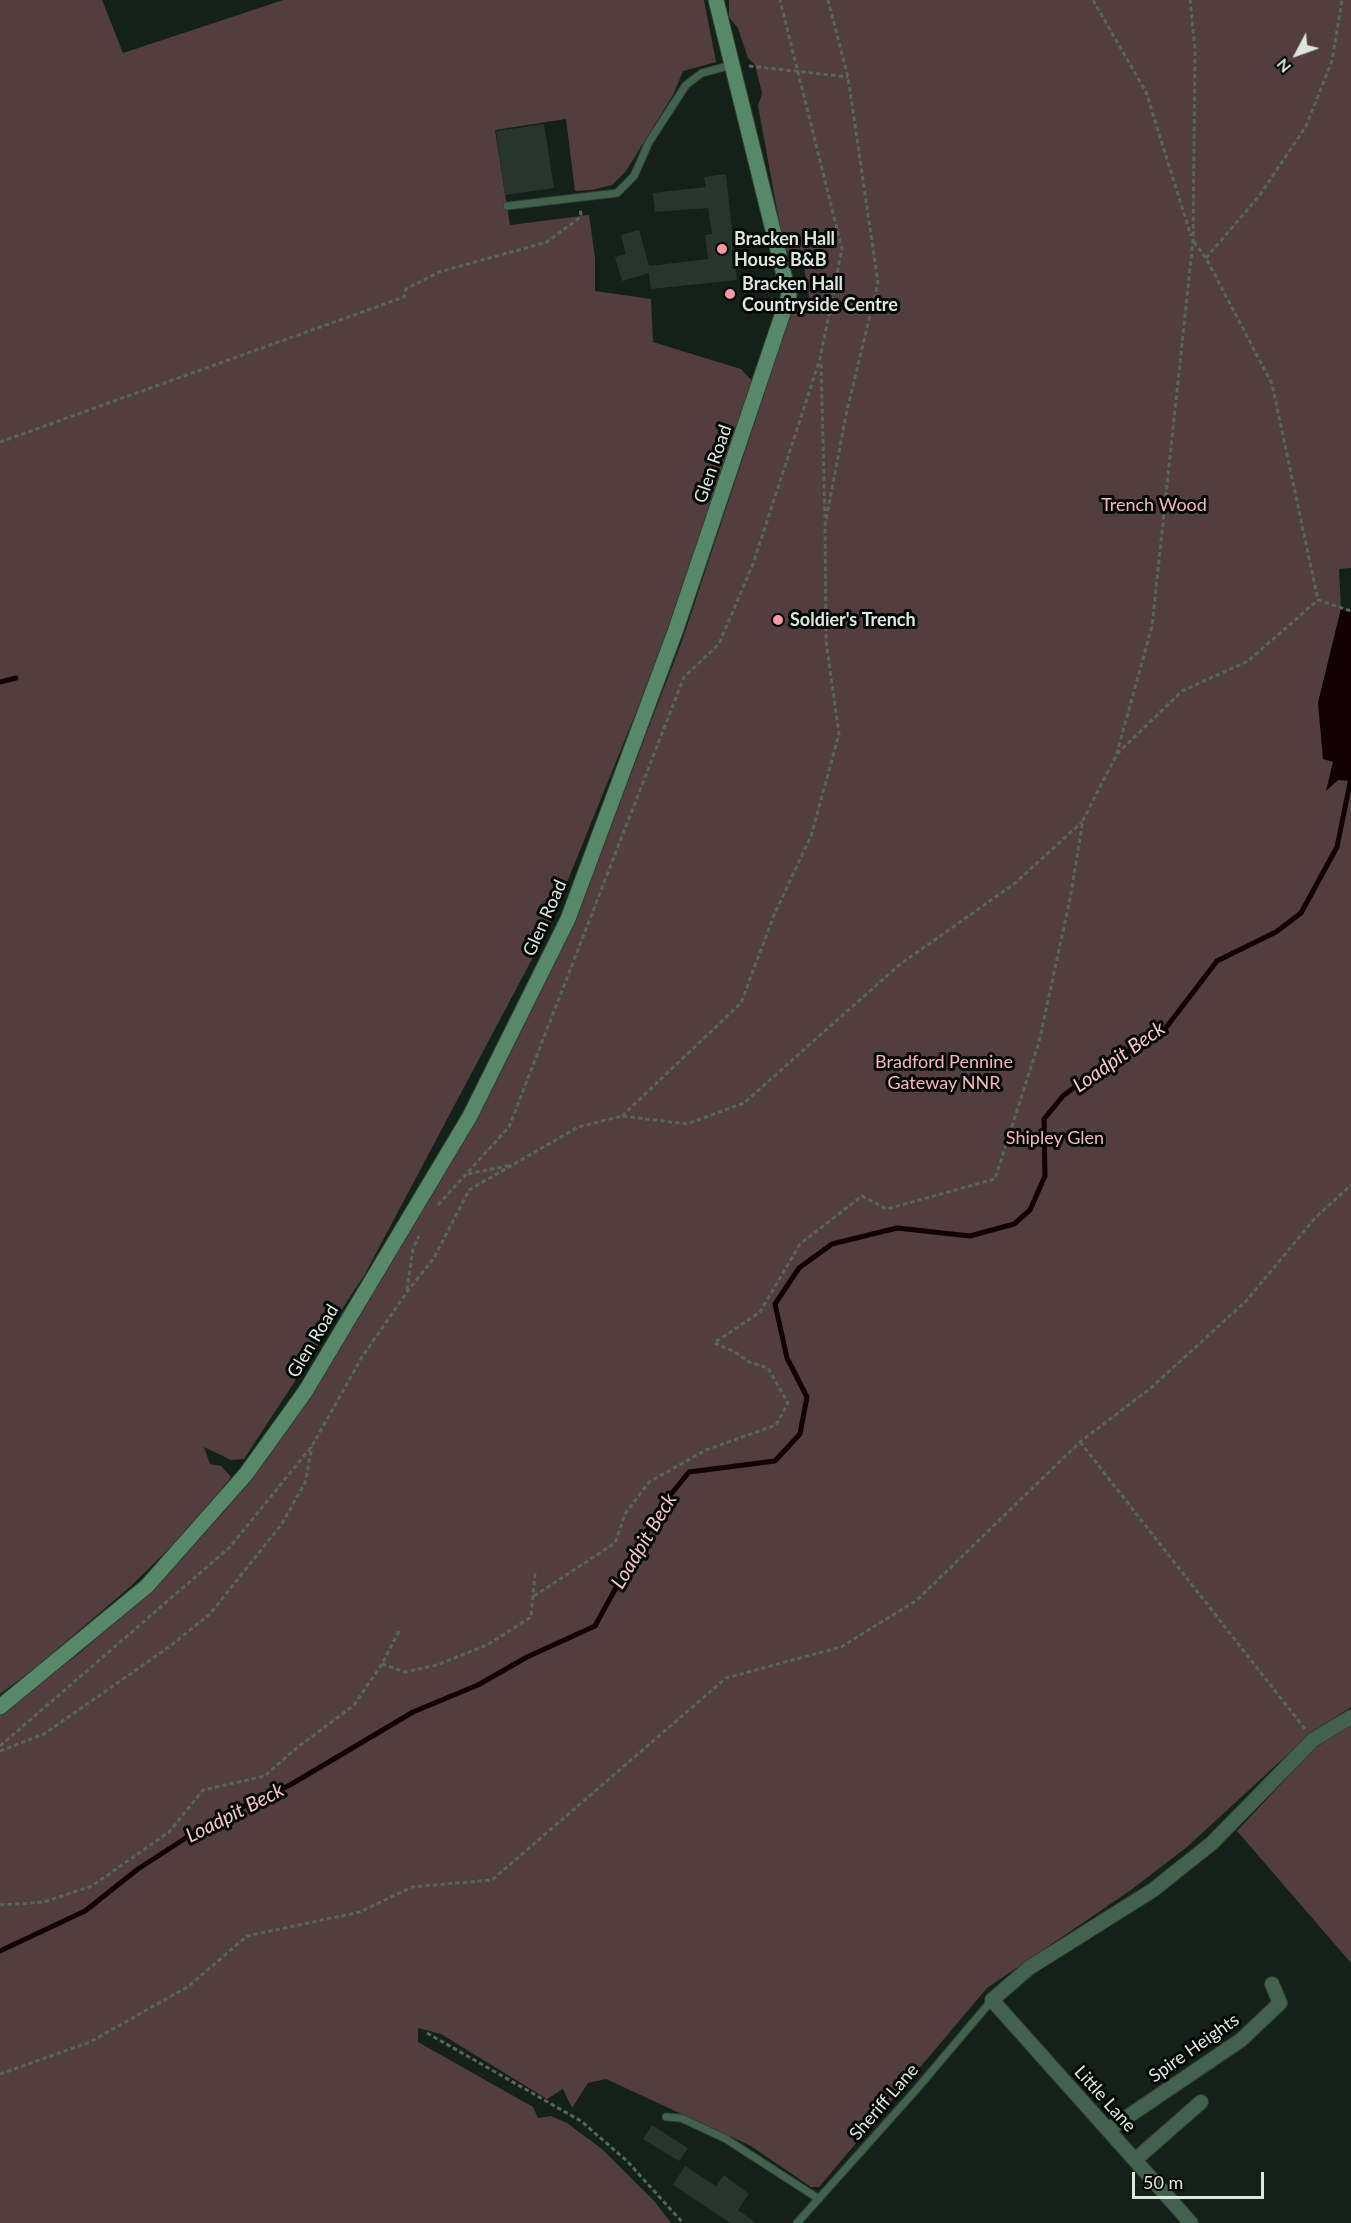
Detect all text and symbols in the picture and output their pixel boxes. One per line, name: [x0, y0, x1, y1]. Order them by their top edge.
north arrow: [1267, 24, 1327, 84]
text: N: [1272, 55, 1294, 77]
place label: Bracken Hall House B&B: [734, 228, 835, 270]
marker: Bracken Hall House B&B: [715, 242, 729, 256]
place label: Bracken Hall Countryside Centre: [742, 273, 898, 316]
marker: Bracken Hall Countryside Centre: [723, 287, 737, 301]
street label: Glen Road: [690, 422, 736, 506]
park label: Trench Wood: [1101, 494, 1207, 516]
place label: Soldier's Trench: [790, 609, 916, 631]
marker: Soldier's Trench: [771, 613, 785, 627]
street label: Glen Road: [519, 876, 571, 960]
water label: Loadpit Beck: [1068, 1017, 1170, 1097]
park label: Bradford Pennine Gateway NNR: [875, 1051, 1013, 1094]
park label: Shipley Glen: [1006, 1127, 1104, 1149]
street label: Glen Road: [283, 1301, 343, 1381]
water label: Loadpit Beck: [606, 1489, 682, 1593]
water label: Loadpit Beck: [182, 1778, 288, 1848]
street label: Spire Heights: [1145, 2009, 1243, 2087]
street label: Sheriff Lane: [845, 2059, 923, 2145]
street label: Little Lane: [1070, 2061, 1140, 2137]
scale bar: [1135, 2160, 1267, 2198]
text: 50 m: [1143, 2171, 1183, 2193]

